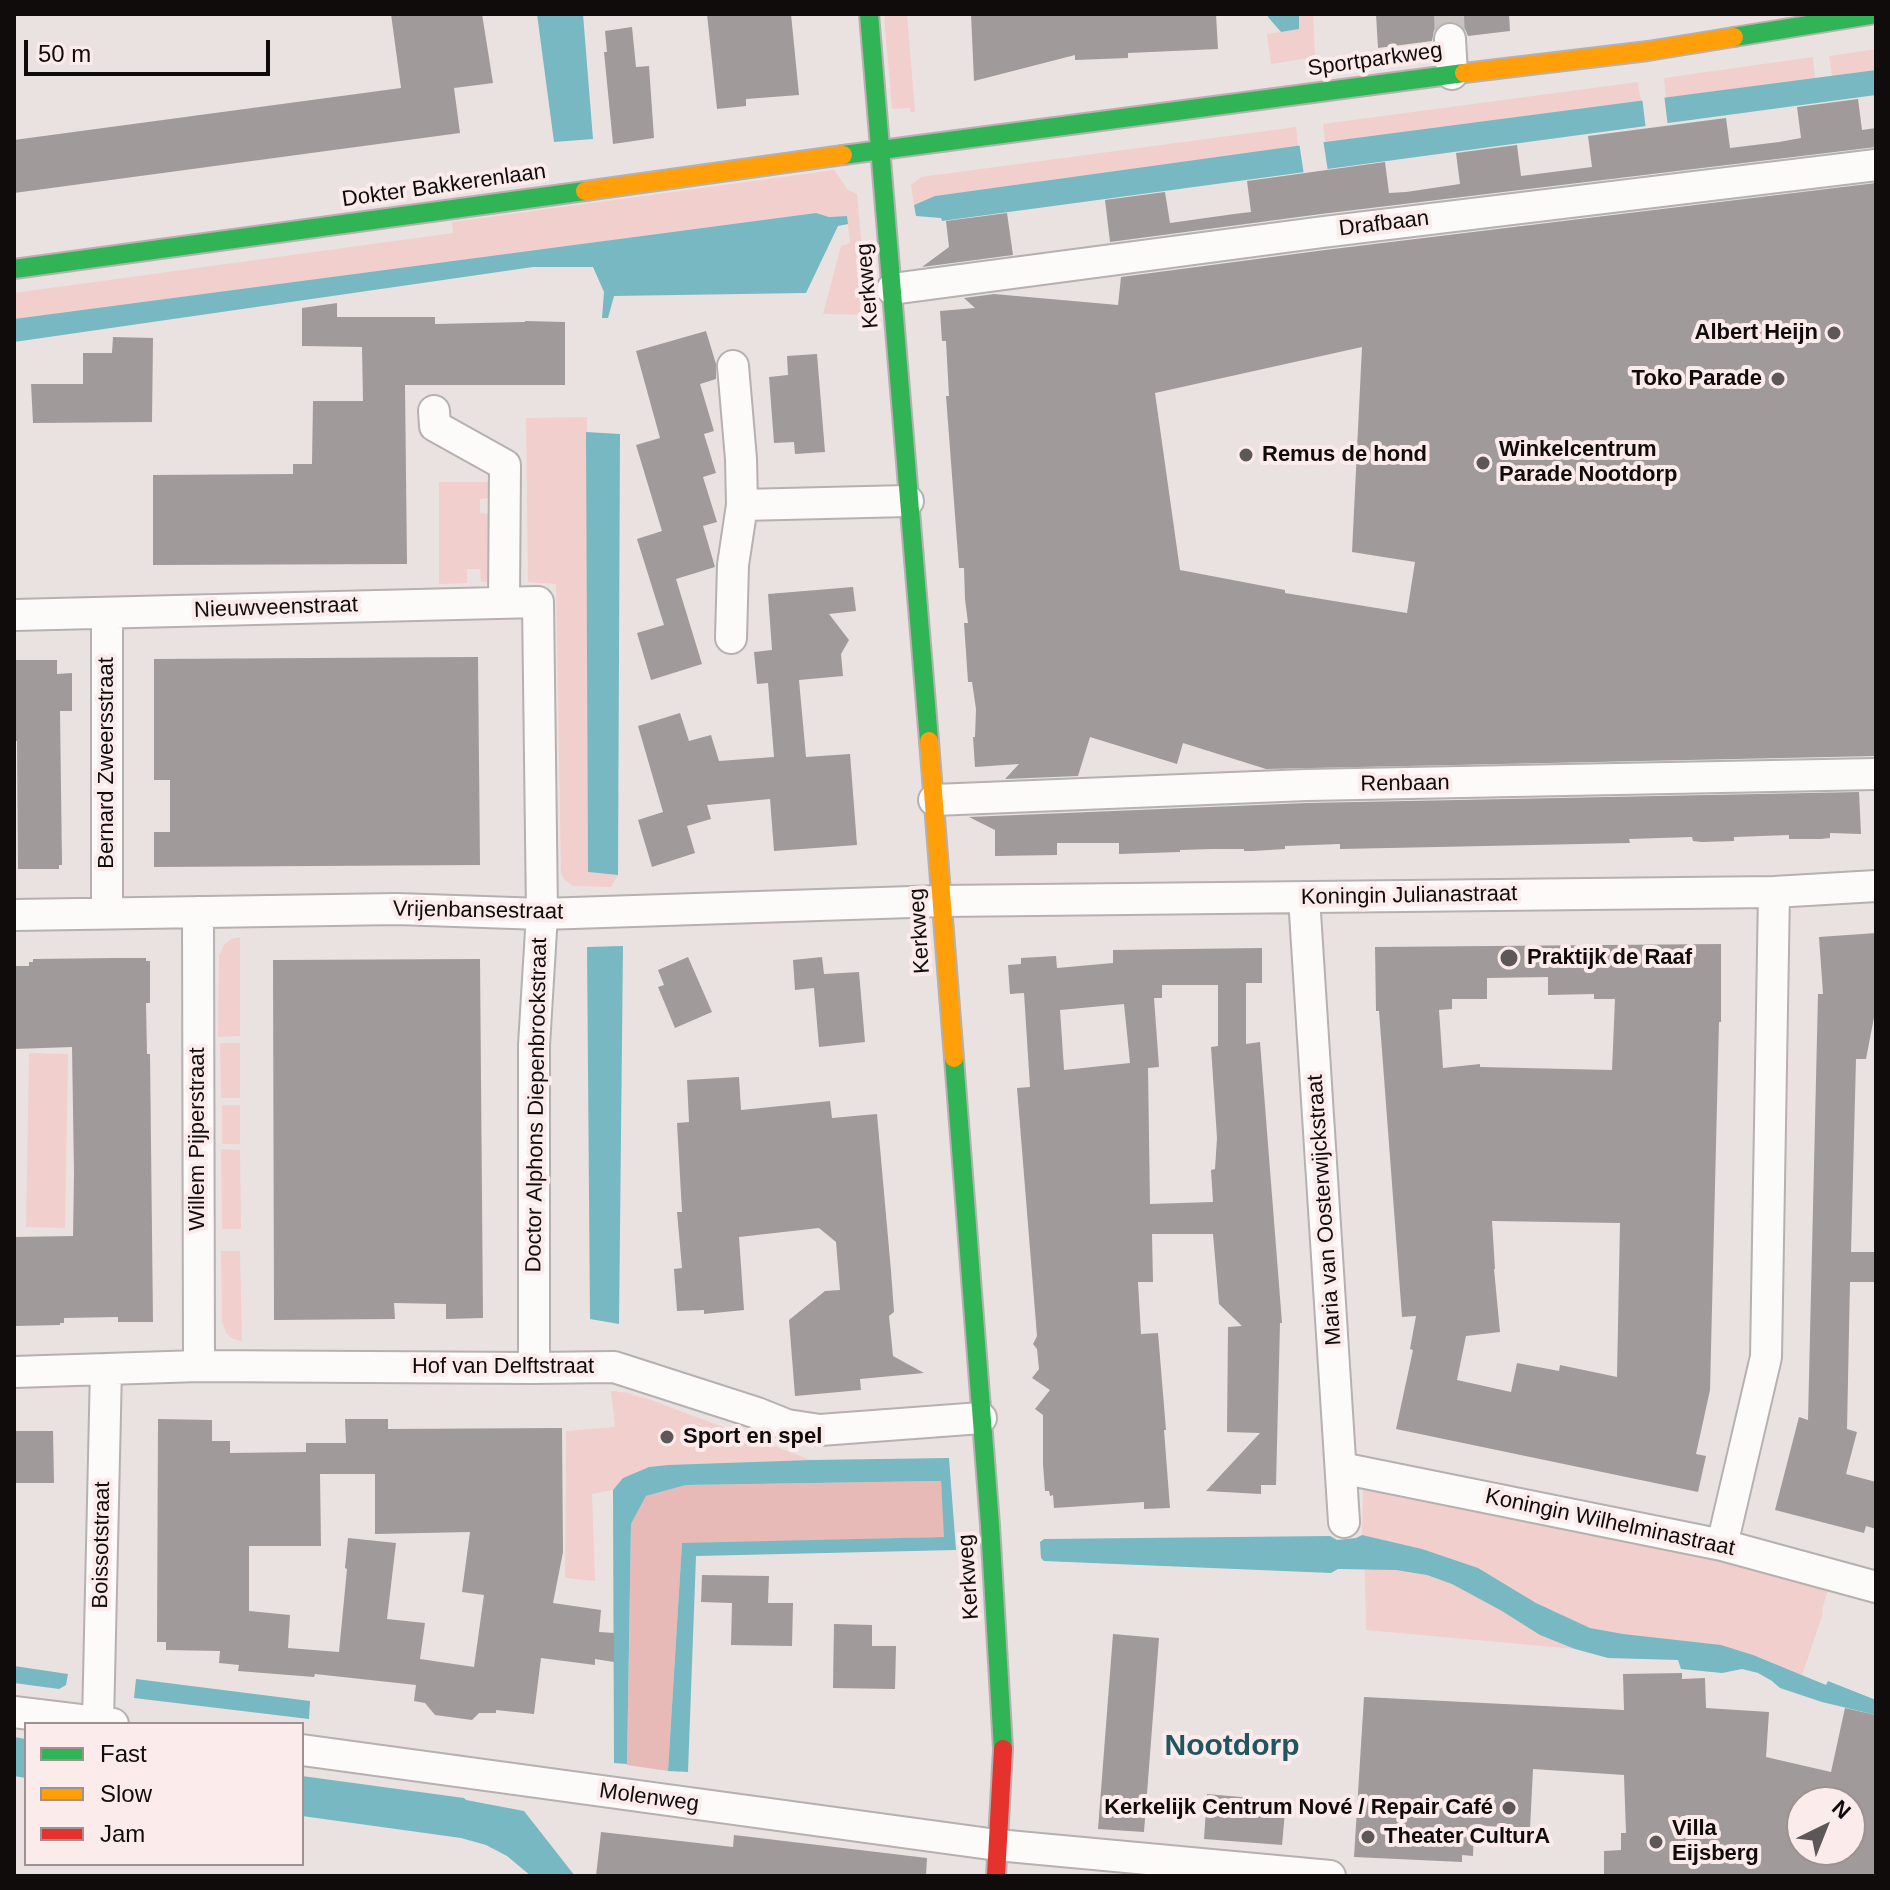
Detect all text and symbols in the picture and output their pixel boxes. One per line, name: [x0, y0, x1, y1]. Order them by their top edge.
scale bar: [28, 24, 274, 74]
street label: Sportparkweg: [1306, 37, 1444, 83]
text: 50 m: [38, 40, 91, 67]
street label: Dokter Bakkerenlaan: [340, 159, 548, 213]
street label: Drafbaan: [1337, 205, 1431, 243]
street label: Kerkweg: [851, 242, 885, 330]
place label: Albert Heijn: [1695, 320, 1818, 346]
marker: Albert Heijn: [1825, 324, 1843, 342]
place label: Toko Parade: [1632, 366, 1762, 392]
marker: Toko Parade: [1769, 370, 1787, 388]
place label: Winkelcentrum Parade Nootdorp: [1499, 437, 1677, 488]
place label: Remus de hond: [1262, 442, 1427, 468]
marker: Remus de hond: [1237, 446, 1255, 464]
marker: Winkelcentrum Parade Nootdorp: [1474, 454, 1492, 472]
street label: Nieuwveenstraat: [194, 592, 358, 624]
street label: Bernard Zweersstraat: [94, 657, 120, 869]
street label: Renbaan: [1360, 770, 1450, 798]
street label: Koningin Julianastraat: [1301, 881, 1517, 911]
street label: Kerkweg: [904, 887, 936, 975]
street label: Vrijenbansestraat: [393, 896, 563, 926]
street label: Doctor Alphons Diepenbrockstraat: [521, 937, 553, 1273]
place label: Praktijk de Raaf: [1527, 945, 1692, 971]
marker: Praktijk de Raaf: [1498, 947, 1520, 969]
street label: Willem Pijperstraat: [185, 1047, 211, 1231]
street label: Maria van Oosterwijckstraat: [1302, 1074, 1348, 1346]
street label: Hof van Delftstraat: [412, 1354, 594, 1380]
place label: Sport en spel: [683, 1424, 822, 1450]
marker: Sport en spel: [658, 1428, 676, 1446]
street label: Boissotstraat: [88, 1481, 116, 1609]
street label: Koningin Wilhelminastraat: [1483, 1484, 1737, 1562]
street label: Kerkweg: [953, 1533, 985, 1621]
legend: [24, 1722, 304, 1866]
district label: Nootdorp: [1165, 1729, 1299, 1765]
text: Fast: [100, 1740, 147, 1767]
street label: Molenweg: [598, 1778, 700, 1818]
text: Slow: [100, 1780, 152, 1807]
north arrow: [1786, 1786, 1866, 1866]
place label: Kerkelijk Centrum Nové / Repair Café: [1104, 1795, 1493, 1821]
text: N: [1827, 1795, 1856, 1824]
marker: Kerkelijk Centrum Nové / Repair Café: [1500, 1799, 1518, 1817]
place label: Villa Eijsberg: [1672, 1816, 1759, 1868]
text: Jam: [100, 1820, 145, 1847]
place label: Theater CulturA: [1384, 1824, 1550, 1850]
marker: Theater CulturA: [1359, 1828, 1377, 1846]
marker: Villa Eijsberg: [1647, 1833, 1665, 1851]

